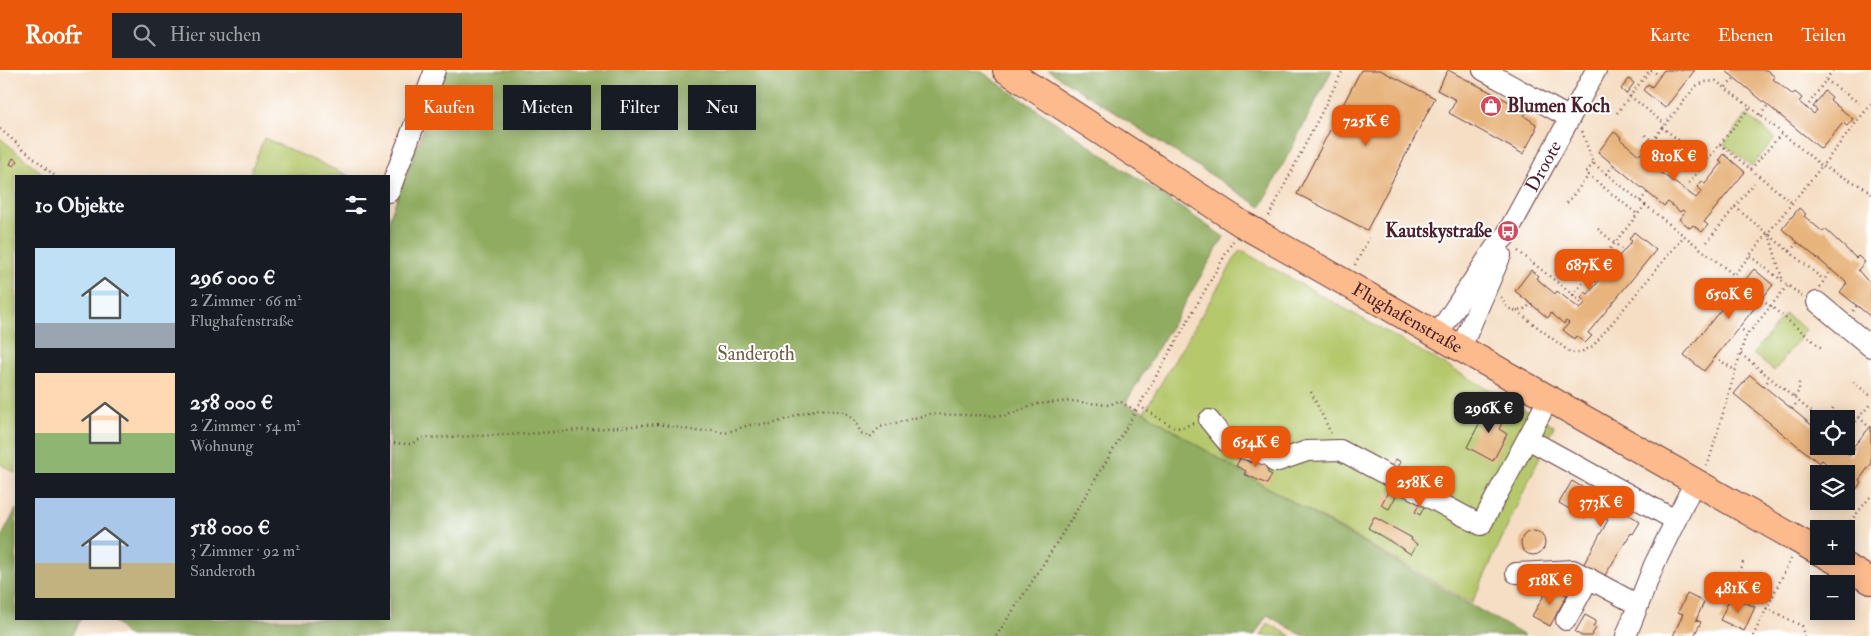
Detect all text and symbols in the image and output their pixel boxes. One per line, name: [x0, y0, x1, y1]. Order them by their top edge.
search box: [112, 13, 462, 58]
text: Roofr: [25, 20, 82, 51]
icon: search: [130, 21, 158, 49]
text: Hier suchen: [170, 23, 261, 47]
text: Karte: [1650, 24, 1690, 47]
text: Ebenen: [1718, 24, 1773, 47]
text: Teilen: [1801, 24, 1846, 47]
chip: Kaufen: [405, 85, 493, 130]
chip: Mieten: [503, 85, 591, 130]
chip: Filter: [601, 85, 678, 130]
chip: Neu: [688, 85, 756, 130]
shop icon: Blumen Koch: [1479, 94, 1503, 118]
place label: Blumen Koch: [1507, 94, 1610, 118]
pin: 725K €: [1325, 104, 1407, 147]
text: 725K €: [1343, 111, 1389, 131]
street label: Droote: [1520, 136, 1567, 196]
pin: 810K €: [1633, 140, 1715, 182]
text: 810K €: [1651, 146, 1697, 166]
icon: filters: [342, 191, 370, 219]
text: 10 Objekte: [35, 192, 124, 219]
place label: Kautskystraße: [1385, 219, 1492, 244]
bus stop icon: Kautskystraße: [1496, 219, 1520, 243]
pin: 687K €: [1548, 248, 1630, 291]
text: 687K €: [1566, 255, 1612, 275]
text: 296 000 €: [190, 264, 275, 291]
icon: home: [75, 268, 135, 328]
street label: Flughafenstraße: [1348, 277, 1467, 359]
pin: 650K €: [1688, 278, 1770, 320]
text: 650K €: [1705, 284, 1753, 304]
text: 2 Zimmer · 66 m²: [190, 291, 301, 311]
text: Flughafenstraße: [190, 311, 294, 331]
park label: Sanderoth: [717, 342, 795, 366]
text: 258 000 €: [190, 389, 273, 416]
pin: 296K €: [1448, 392, 1530, 434]
icon: home: [75, 393, 135, 453]
text: 296K €: [1465, 398, 1513, 418]
map controls: [1810, 410, 1855, 620]
button: locate: [1810, 410, 1855, 455]
text: 2 Zimmer · 54 m²: [190, 416, 301, 436]
pin: 654K €: [1215, 426, 1297, 468]
text: 654K €: [1232, 432, 1280, 452]
text: Wohnung: [190, 436, 253, 456]
button: layers: [1810, 465, 1855, 510]
pin: 258K €: [1379, 466, 1461, 508]
text: 258K €: [1397, 472, 1443, 492]
pin: 373K €: [1560, 486, 1642, 528]
text: 373K €: [1579, 492, 1623, 512]
text: 518 000 €: [190, 514, 270, 541]
icon: home: [75, 518, 135, 578]
button: +: [1810, 520, 1855, 565]
text: 3 Zimmer · 92 m²: [190, 541, 300, 561]
text: Sanderoth: [190, 561, 255, 581]
pin: 518K €: [1509, 564, 1591, 606]
text: 518K €: [1528, 570, 1572, 590]
pin: 481K €: [1697, 572, 1779, 614]
button: −: [1810, 575, 1855, 620]
text: 481K €: [1715, 578, 1761, 598]

